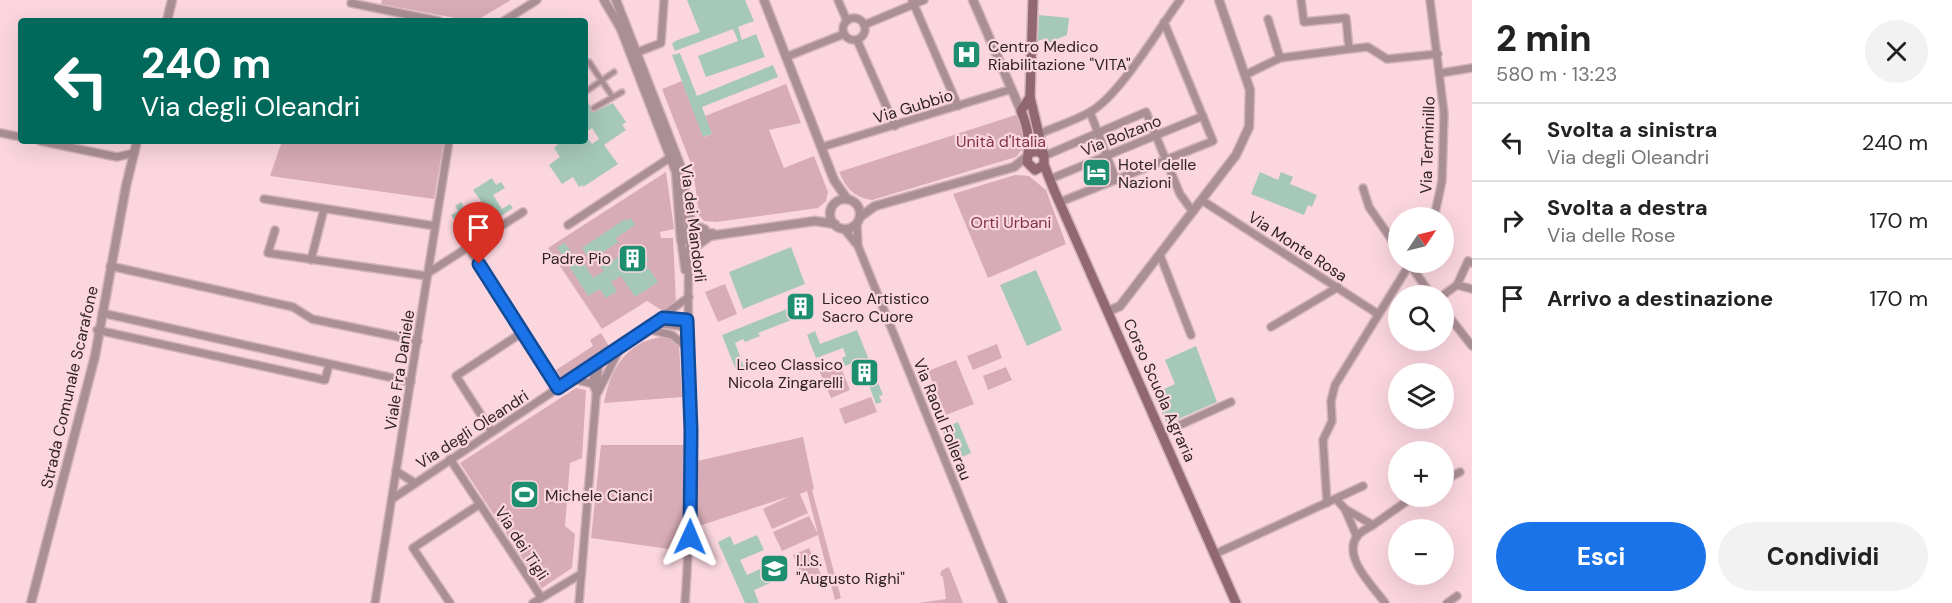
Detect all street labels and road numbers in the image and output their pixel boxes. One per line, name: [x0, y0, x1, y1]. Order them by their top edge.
street label: Via Gubbio: [871, 84, 956, 129]
street label: Via Terminillo: [1415, 96, 1440, 194]
street label: Via Bolzano: [1078, 110, 1164, 161]
street label: Via dei Mandorli: [676, 163, 711, 283]
street label: Via Monte Rosa: [1244, 206, 1351, 286]
street label: Strada Comunale Scarafone: [36, 284, 103, 490]
street label: Viale Fra Daniele: [380, 308, 419, 432]
street label: Corso Scuola Agraria: [1118, 315, 1201, 465]
street label: Via Raoul Follerau: [909, 355, 977, 483]
street label: Via degli Oleandri: [412, 385, 532, 474]
street label: Via dei Tigli: [490, 502, 553, 584]

